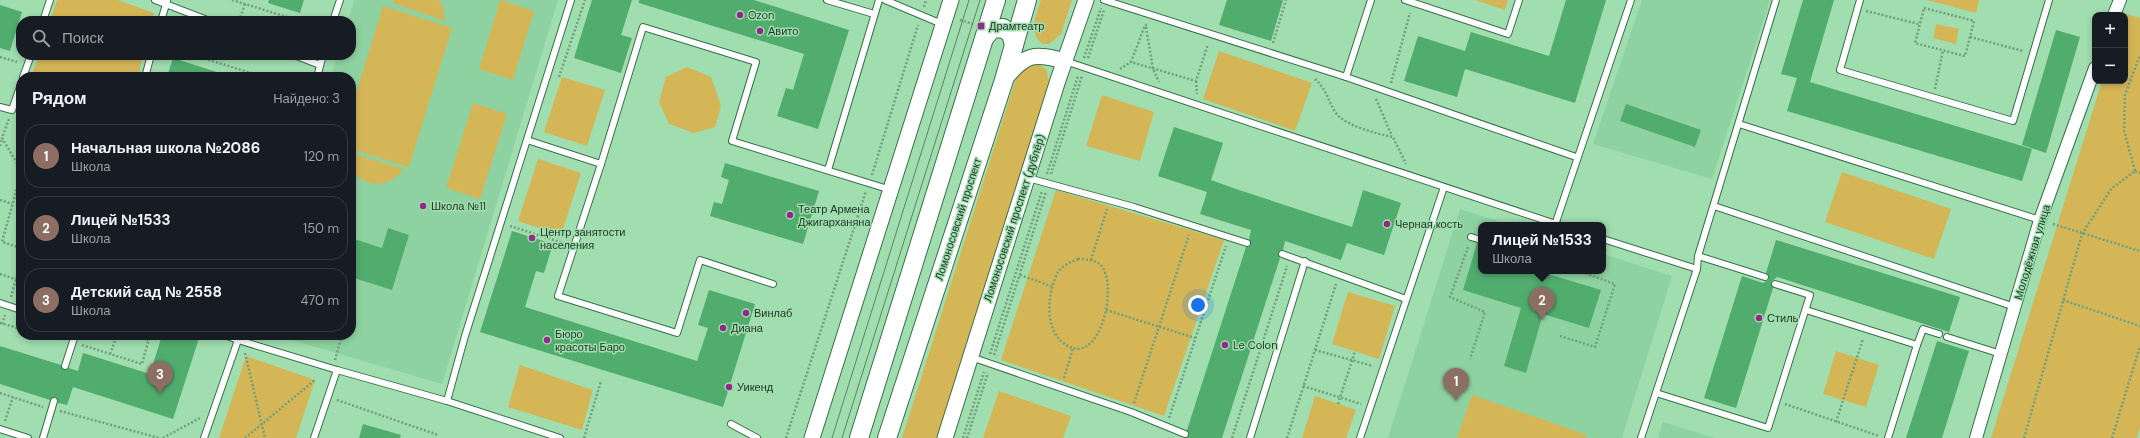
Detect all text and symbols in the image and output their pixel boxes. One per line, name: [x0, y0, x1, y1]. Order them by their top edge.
place label: Ozon: [748, 8, 774, 22]
marker: Ozon: [735, 10, 745, 20]
map controls: [2092, 12, 2128, 84]
button: +: [2092, 12, 2128, 48]
search box: [16, 16, 356, 60]
place label: Драмтеатр: [989, 19, 1044, 33]
marker: Драмтеатр: [976, 21, 986, 31]
place label: Авито: [768, 24, 798, 38]
marker: Авито: [755, 26, 765, 36]
icon: search: [30, 27, 52, 49]
text: Поиск: [62, 28, 104, 48]
button: −: [2092, 48, 2128, 84]
text: Рядом: [32, 87, 87, 109]
text: Найдено: 3: [273, 90, 340, 107]
street label: Ломоносовский проспект (дублёр): [980, 132, 1048, 304]
text: Начальная школа №2086: [71, 138, 260, 158]
text: 1: [44, 148, 48, 165]
text: 120 m: [304, 148, 339, 165]
street label: Ломоносовский проспект: [932, 156, 984, 282]
text: Школа: [71, 158, 111, 175]
place label: Школа №11: [431, 199, 486, 213]
marker: Школа №11: [418, 201, 428, 211]
place label: Театр Армена Джигарханяна: [798, 202, 871, 229]
street label: Молодёжная улица: [2011, 202, 2053, 301]
text: Лицей №1533: [71, 210, 171, 230]
marker: Театр Армена Джигарханяна: [785, 210, 795, 220]
place label: Черная кость: [1395, 217, 1463, 231]
marker: Черная кость: [1382, 219, 1392, 229]
text: 2: [42, 220, 50, 237]
text: 150 m: [303, 220, 339, 237]
popup: [1478, 222, 1606, 274]
place label: Центр занятости населения: [540, 225, 625, 252]
text: Школа: [71, 230, 111, 247]
text: Лицей №1533: [1492, 230, 1592, 250]
marker: Центр занятости населения: [527, 233, 537, 243]
text: Школа: [1492, 250, 1532, 267]
text: Детский сад № 2558: [71, 282, 222, 302]
pin: 2: [1529, 287, 1555, 320]
text: 3: [42, 292, 50, 309]
text: 470 m: [300, 292, 339, 309]
your location: [1188, 295, 1208, 315]
text: Школа: [71, 302, 111, 319]
place label: Винлаб: [754, 306, 792, 320]
marker: Винлаб: [741, 308, 751, 318]
place label: Стиль: [1767, 311, 1799, 325]
marker: Стиль: [1754, 313, 1764, 323]
place label: Диана: [731, 321, 764, 335]
marker: Диана: [718, 323, 728, 333]
place label: Бюро красоты Баро: [555, 327, 625, 354]
marker: Бюро красоты Баро: [542, 335, 552, 345]
place label: Le Colon: [1233, 338, 1277, 352]
marker: Le Colon: [1220, 340, 1230, 350]
pin: 3: [147, 361, 173, 394]
pin: 1: [1443, 368, 1469, 401]
place label: Уикенд: [737, 380, 774, 394]
marker: Уикенд: [724, 382, 734, 392]

